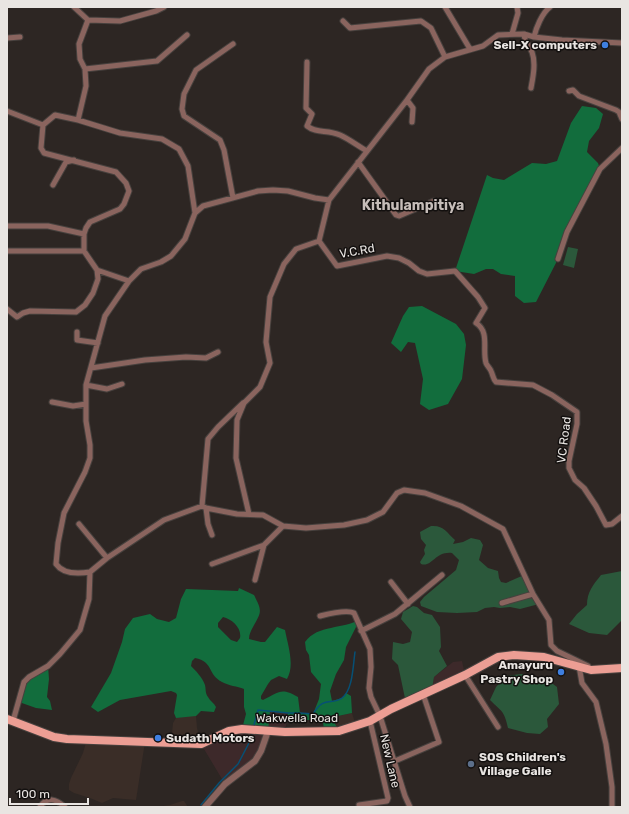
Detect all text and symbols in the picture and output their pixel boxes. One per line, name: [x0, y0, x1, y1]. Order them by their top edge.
place label: Sell-X computers: [493, 38, 597, 52]
marker: Sell-X computers: [600, 40, 610, 50]
district label: Kithulampitiya: [362, 197, 464, 214]
street label: V.C.Rd: [338, 241, 376, 261]
street label: VC Road: [554, 416, 574, 464]
place label: Amayuru Pastry Shop: [480, 658, 553, 686]
marker: Amayuru Pastry Shop: [556, 667, 566, 677]
street label: Wakwella Road: [256, 711, 338, 725]
place label: Sudath Motors: [166, 731, 255, 745]
marker: Sudath Motors: [153, 733, 163, 743]
street label: New Lane: [377, 733, 403, 789]
place label: SOS Children's Village Galle: [479, 750, 566, 778]
marker: SOS Children's Village Galle: [466, 759, 476, 769]
scale bar: [10, 780, 88, 806]
text: 100 m: [16, 787, 50, 801]

